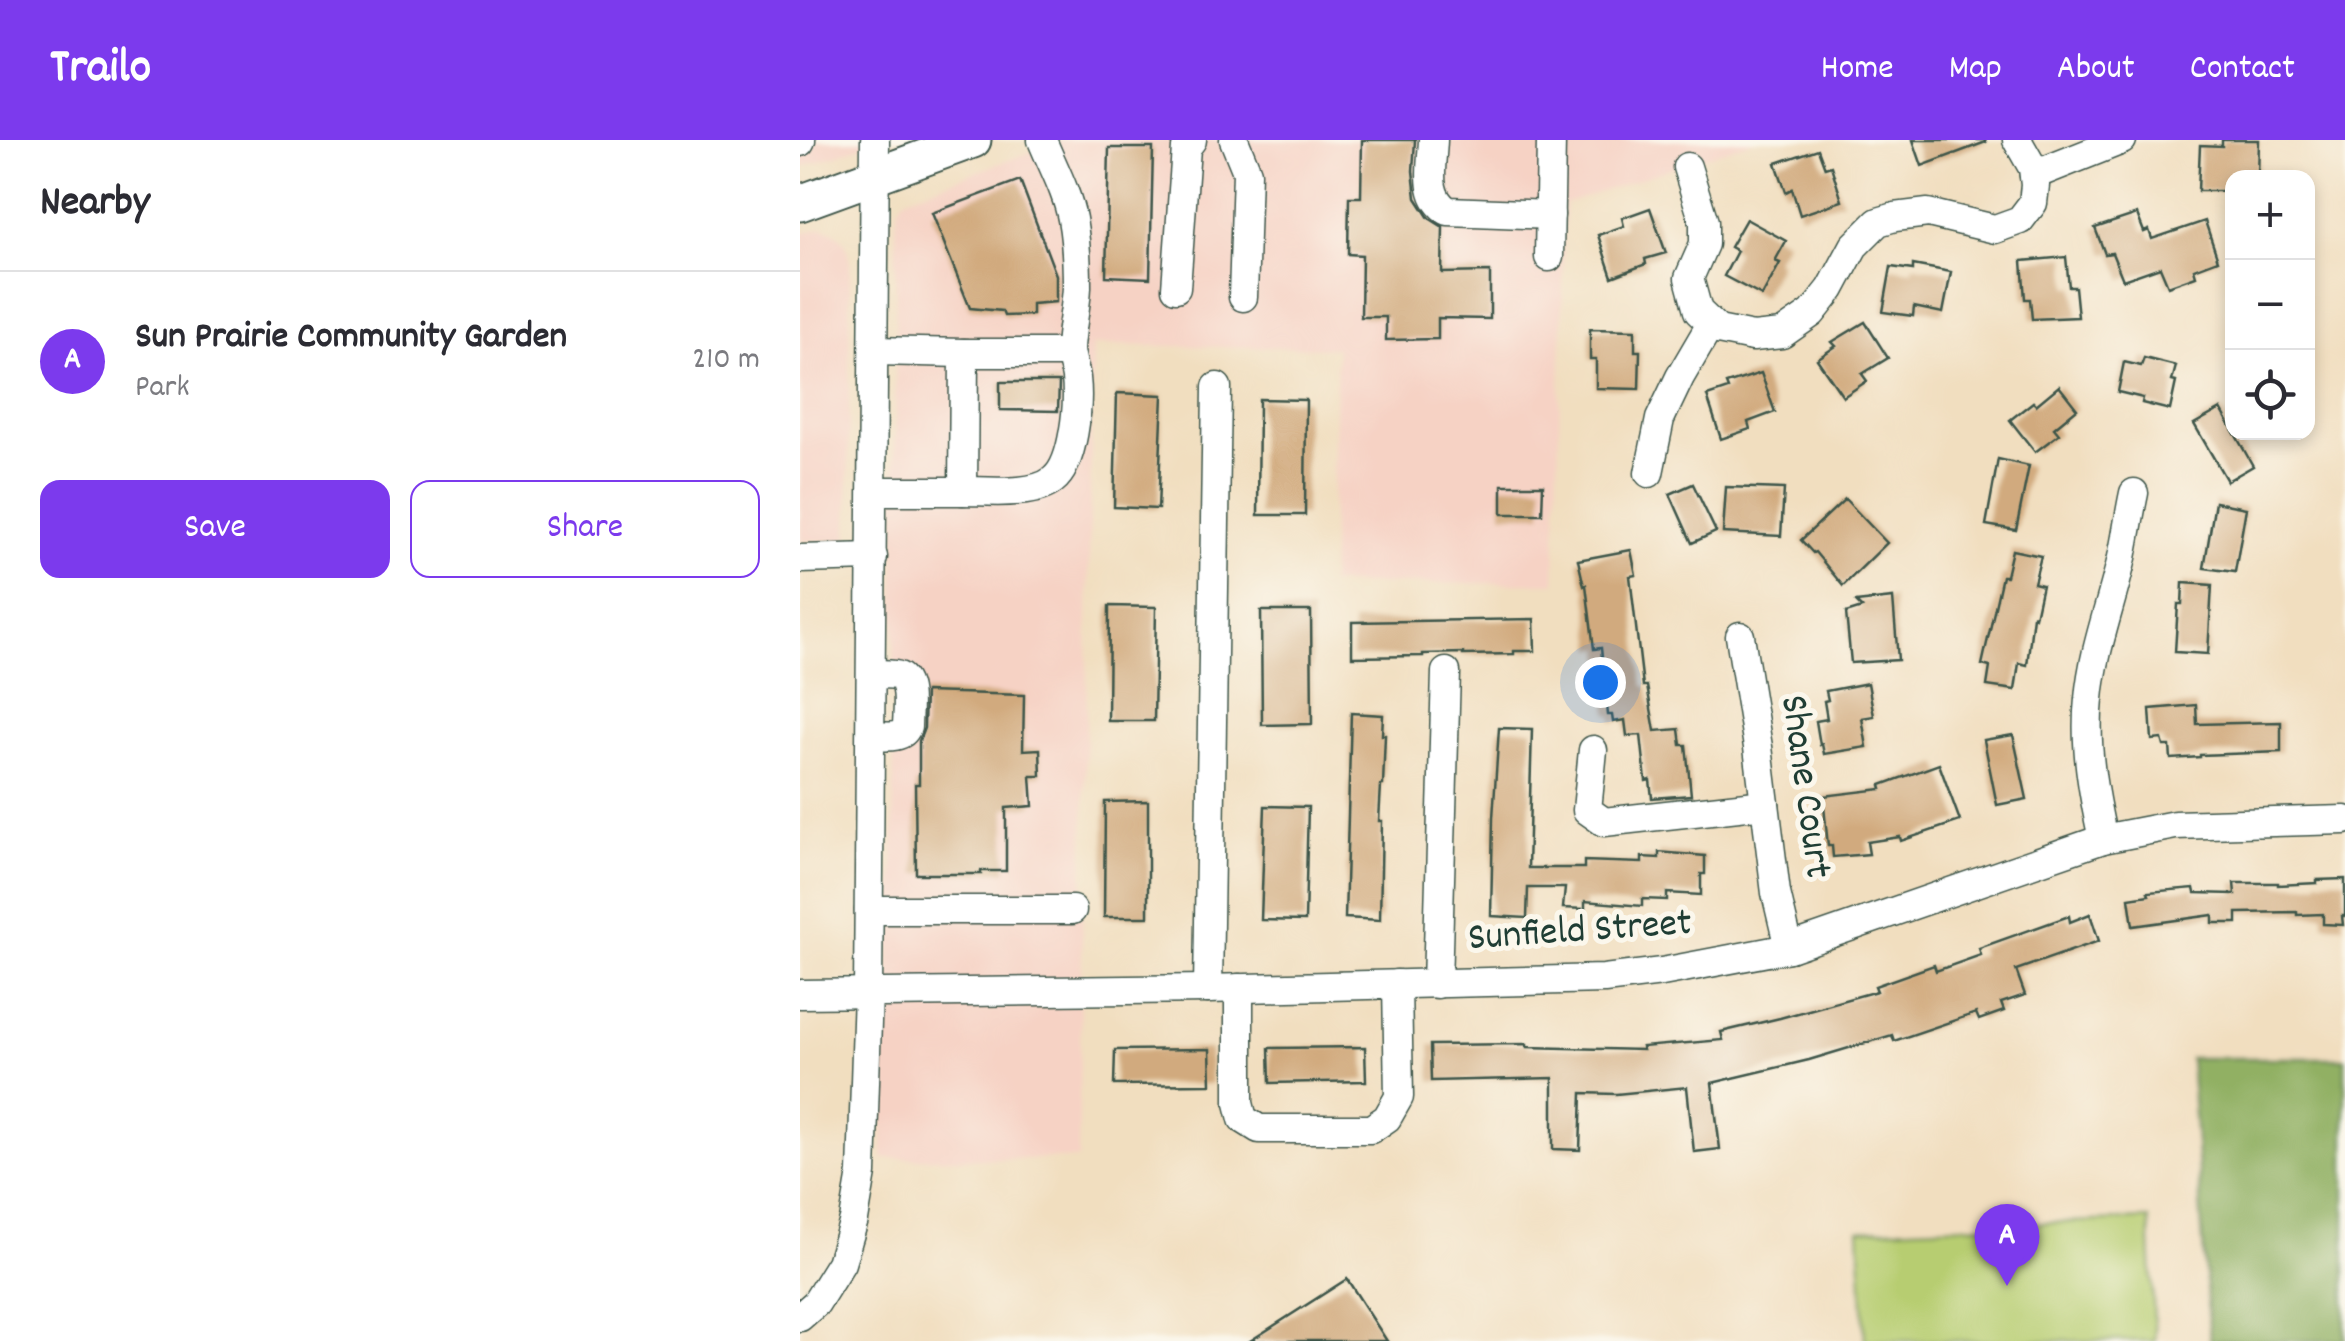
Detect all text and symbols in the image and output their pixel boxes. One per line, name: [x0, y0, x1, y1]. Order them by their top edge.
text: Trailo: [50, 36, 151, 105]
text: Home: [1821, 45, 1894, 95]
text: Map: [1949, 45, 2002, 95]
text: About: [2057, 45, 2135, 95]
text: Contact: [2190, 45, 2295, 95]
map controls: [2225, 170, 2315, 440]
button: +: [2225, 170, 2315, 260]
text: Nearby: [40, 175, 150, 235]
button: −: [2225, 260, 2315, 350]
text: Sun Prairie Community Garden: [135, 311, 567, 366]
text: A: [64, 338, 81, 384]
text: 210 m: [692, 338, 760, 384]
button: locate: [2225, 350, 2315, 440]
text: Park: [135, 366, 190, 412]
button: Save: [40, 480, 390, 578]
button: Share: [410, 480, 760, 578]
your location: [1575, 657, 1626, 708]
street label: Shane Court: [1762, 692, 1844, 882]
street label: Sunfield Street: [1466, 897, 1694, 969]
pin: A: [1974, 1204, 2040, 1286]

